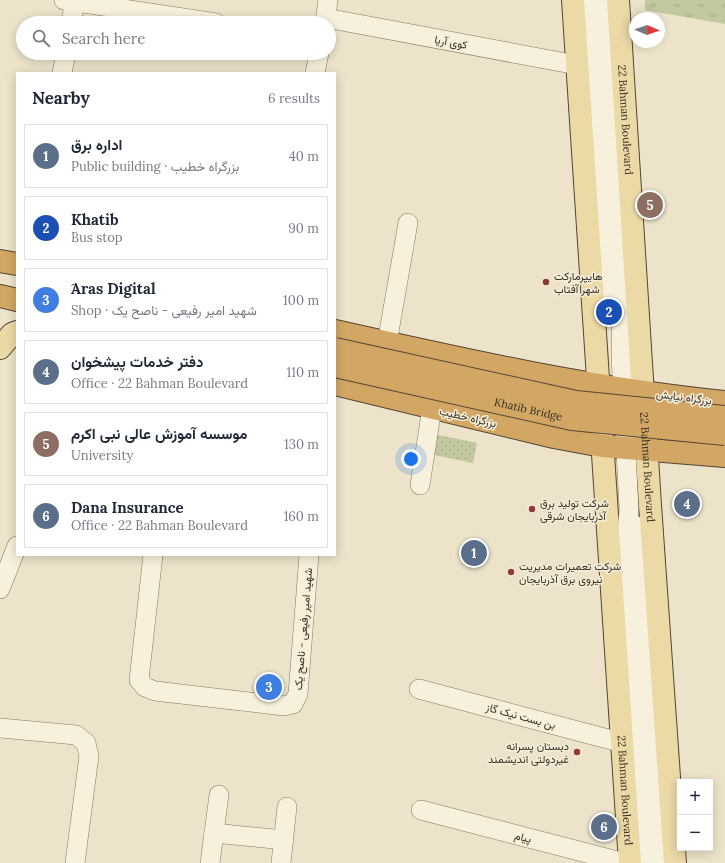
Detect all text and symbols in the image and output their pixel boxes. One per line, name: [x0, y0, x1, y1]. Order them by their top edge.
north arrow: [629, 12, 665, 48]
search box: [16, 16, 336, 60]
icon: search: [30, 27, 52, 49]
text: Search here: [62, 29, 145, 48]
street label: کوی آریا: [434, 32, 469, 52]
street label: 22 Bahman Boulevard: [615, 64, 636, 176]
text: Nearby: [32, 87, 90, 109]
text: 6 results: [268, 90, 320, 107]
text: اداره برق: [71, 135, 123, 154]
text: 1: [43, 148, 49, 165]
text: 40 m: [289, 148, 319, 165]
text: Public building · بزرگراه خطیب: [71, 158, 239, 175]
pin: 5: [637, 190, 663, 220]
text: Khatib: [71, 210, 119, 229]
text: 2: [43, 220, 49, 237]
text: 90 m: [288, 220, 319, 237]
text: Bus stop: [71, 229, 123, 246]
place label: هایپرمارکت شهر آفتاب: [554, 269, 603, 296]
marker: هایپرمارکت شهر آفتاب: [541, 277, 551, 287]
text: َAras Digital: [71, 279, 156, 298]
text: 3: [42, 292, 50, 309]
text: 100 m: [283, 292, 319, 309]
pin: 2: [596, 297, 622, 327]
text: Shop · شهید امیر رفیعی - ناصح یک: [71, 302, 257, 319]
text: دفتر خدمات پیشخوان: [71, 352, 203, 371]
text: 4: [42, 364, 50, 381]
text: 110 m: [286, 364, 319, 381]
text: Office · 22 Bahman Boulevard: [71, 375, 248, 392]
street label: بزرگراه نیایش: [655, 387, 713, 407]
street label: Khatib Bridge: [493, 395, 564, 424]
street label: بزرگراه خطیب: [438, 404, 498, 430]
street label: 22 Bahman Boulevard: [637, 412, 658, 523]
text: موسسه آموزش عالی نبی اکرم: [71, 424, 247, 443]
text: 5: [42, 436, 50, 453]
text: 130 m: [284, 436, 319, 453]
text: University: [71, 447, 133, 464]
your location: [401, 449, 421, 469]
pin: 4: [674, 489, 700, 519]
place label: شرکت تولید برق آذربایجان شرقی: [540, 496, 609, 523]
text: Dana Insurance: [71, 498, 184, 517]
marker: شرکت تولید برق آذربایجان شرقی: [527, 504, 537, 514]
text: 6: [42, 508, 50, 525]
text: 160 m: [284, 508, 319, 525]
text: Office · 22 Bahman Boulevard: [71, 517, 248, 534]
pin: 1: [461, 538, 487, 568]
place label: شرکت تعمیرات مدیریت نیروی برق آذربایجان: [519, 559, 622, 586]
street label: شهید امیر رفیعی - ناصح یک: [291, 567, 316, 691]
marker: شرکت تعمیرات مدیریت نیروی برق آذربایجان: [506, 567, 516, 577]
pin: 3: [256, 672, 282, 702]
street label: بن بست نیک گاز: [484, 700, 557, 732]
street label: 22 Bahman Boulevard: [615, 735, 636, 846]
place label: دبستان پسرانه غیردولتی اندیشمند: [488, 739, 569, 766]
marker: دبستان پسرانه غیردولتی اندیشمند: [572, 747, 582, 757]
map controls: [677, 779, 713, 851]
button: +: [677, 779, 713, 815]
pin: 6: [591, 812, 617, 842]
button: −: [677, 815, 713, 851]
street label: پیام: [513, 828, 533, 847]

